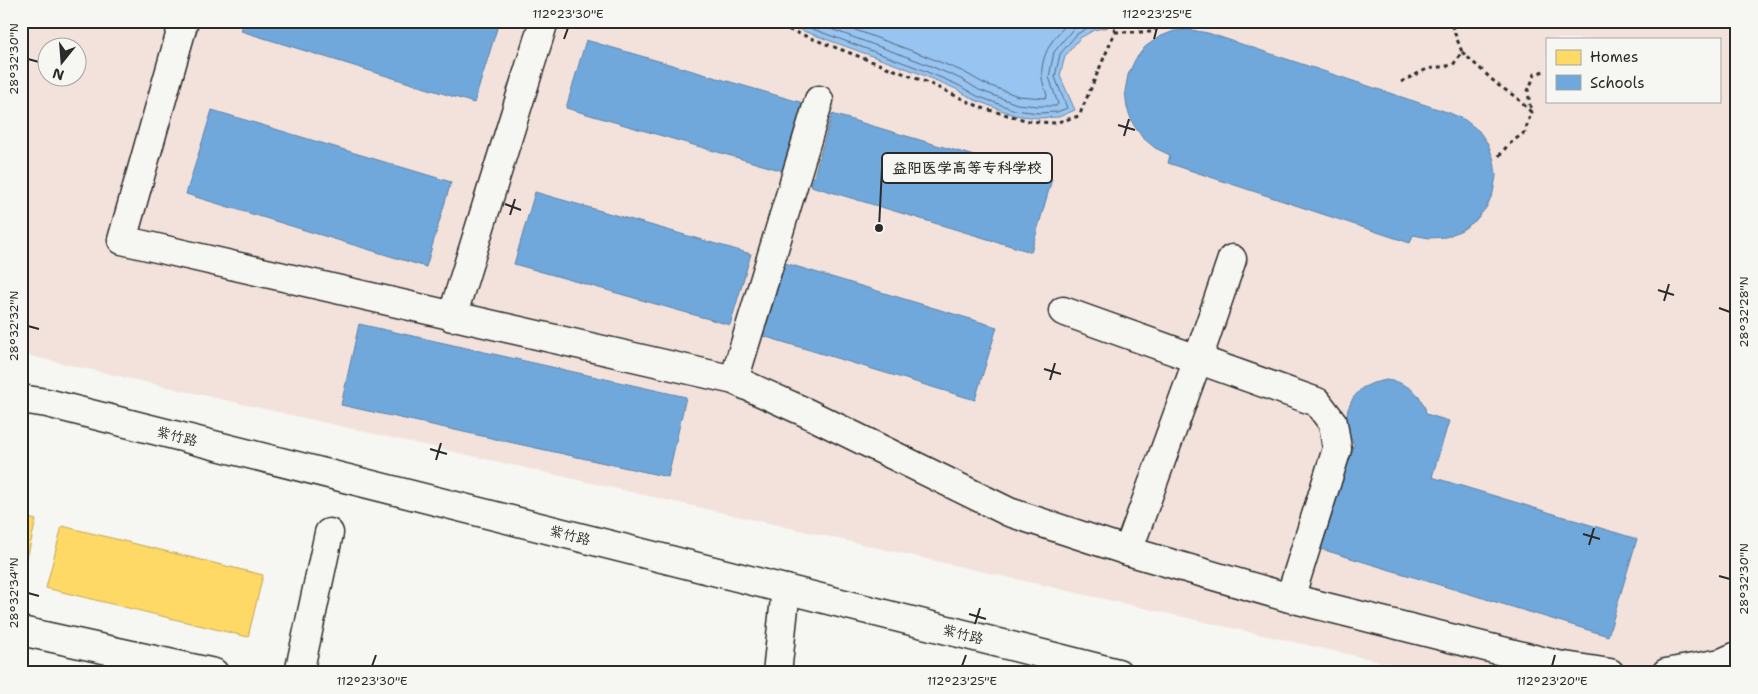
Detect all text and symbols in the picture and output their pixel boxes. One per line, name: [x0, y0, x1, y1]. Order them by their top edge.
text: 112°23'30"E: [532, 6, 604, 22]
text: 112°23'25"E: [1122, 6, 1192, 22]
text: 28°32'30"N: [6, 23, 22, 95]
north arrow: [38, 38, 88, 88]
legend: [1546, 38, 1720, 102]
text: Homes: [1590, 47, 1638, 67]
text: N: [50, 64, 66, 85]
text: Schools: [1590, 73, 1645, 93]
callout: 益阳医学高等专科学校: [882, 153, 1052, 183]
text: 益阳医学高等专科学校: [892, 158, 1042, 178]
text: 28°32'28"N: [1736, 276, 1752, 348]
text: 28°32'32"N: [6, 290, 22, 362]
street label: 紫竹路: [154, 422, 200, 450]
street label: 紫竹路: [547, 521, 593, 549]
text: 28°32'30"N: [1736, 543, 1752, 615]
text: 28°32'34"N: [6, 557, 22, 629]
street label: 紫竹路: [940, 620, 986, 648]
text: 112°23'30"E: [336, 673, 408, 689]
text: 112°23'25"E: [927, 673, 997, 689]
text: 112°23'20"E: [1516, 673, 1588, 689]

